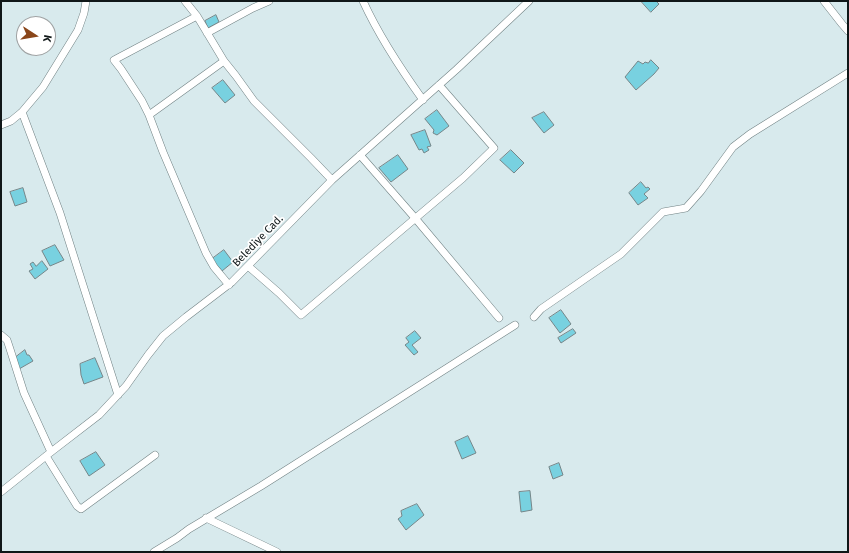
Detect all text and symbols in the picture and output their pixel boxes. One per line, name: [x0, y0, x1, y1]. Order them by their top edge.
north arrow: [16, 16, 56, 56]
text: K: [40, 34, 54, 43]
street label: Belediye Cad.: [230, 212, 286, 270]

